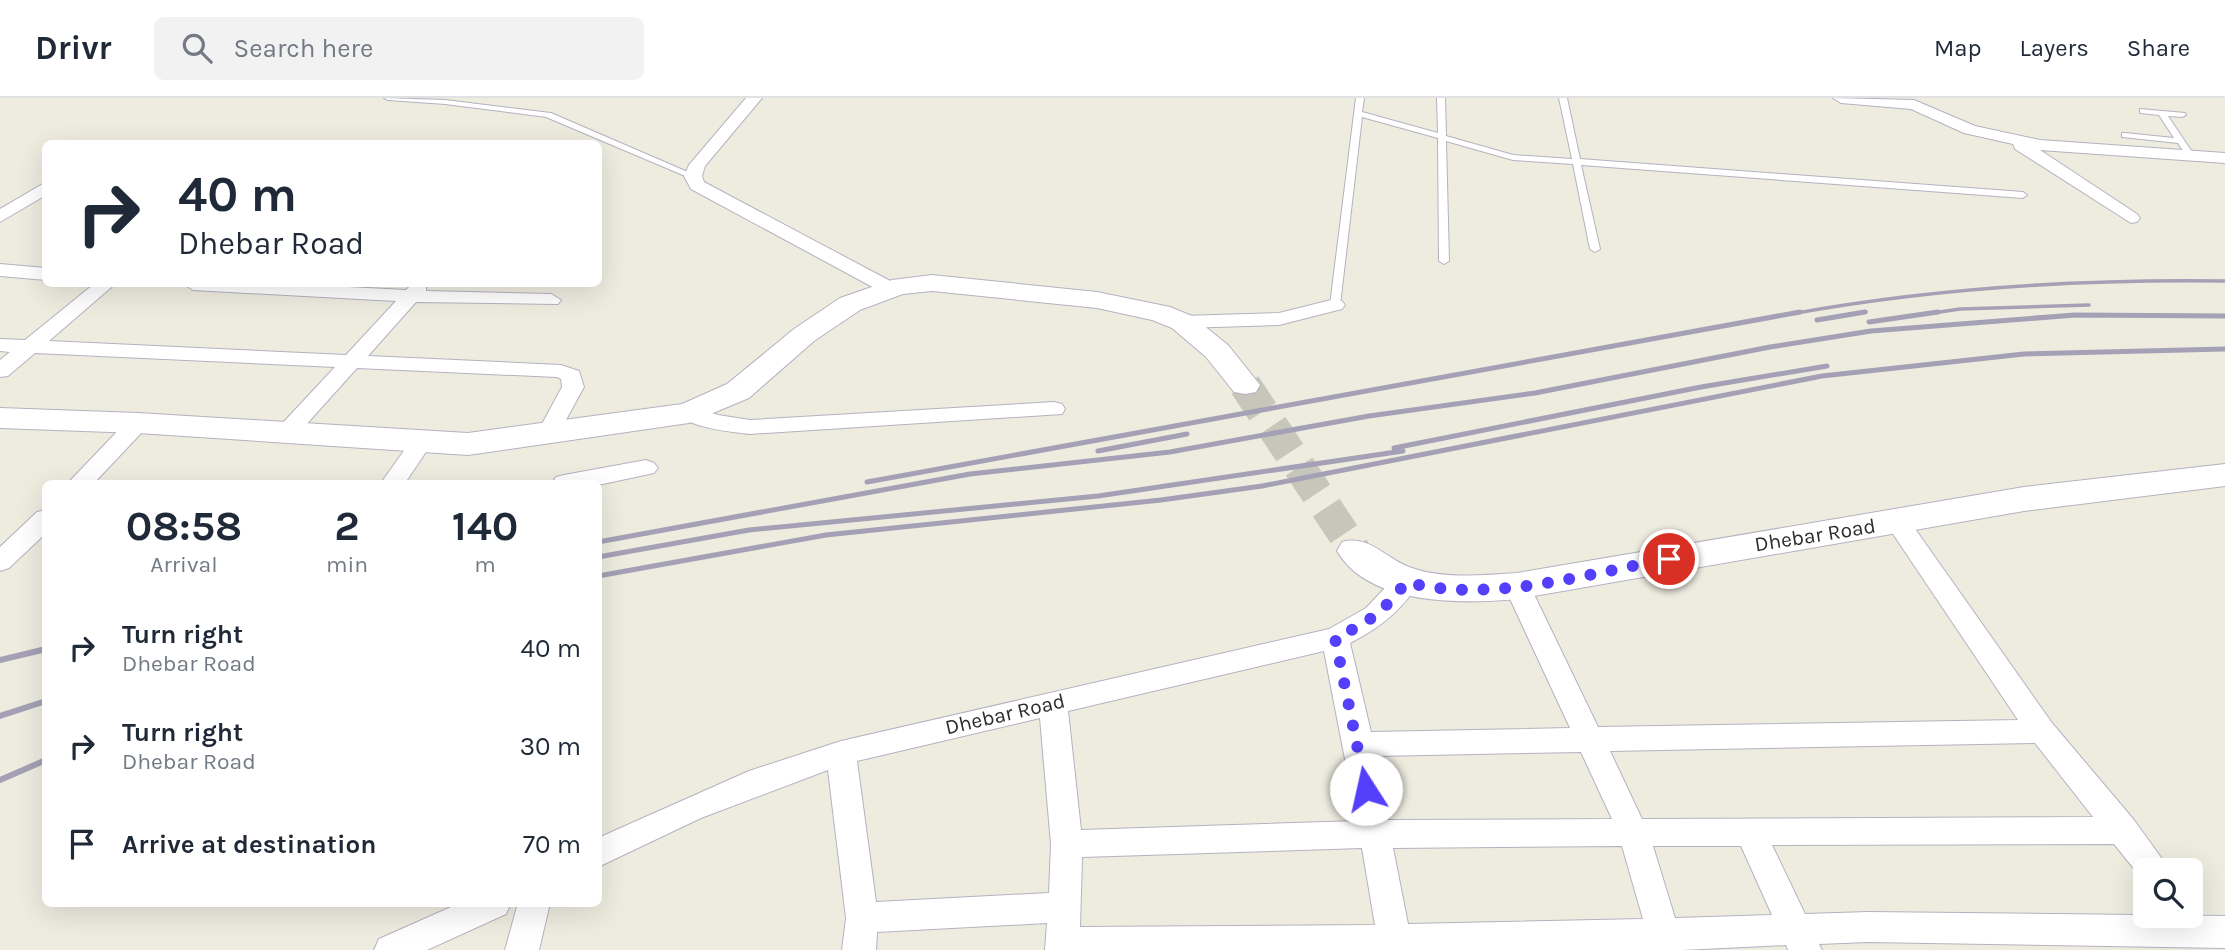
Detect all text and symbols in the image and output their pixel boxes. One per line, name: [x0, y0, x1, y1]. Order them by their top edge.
search box: [154, 17, 644, 80]
text: Drivr: [35, 29, 112, 67]
icon: search: [178, 29, 216, 67]
text: Search here: [234, 33, 373, 64]
text: Map: [1934, 34, 1982, 62]
text: Layers: [2020, 34, 2089, 62]
text: Share: [2127, 34, 2190, 62]
text: 40 m: [178, 166, 297, 223]
icon: right: [63, 168, 154, 259]
text: Dhebar Road: [178, 225, 364, 262]
text: 08:58: [126, 501, 242, 551]
text: 2: [334, 501, 360, 551]
text: 140: [452, 501, 518, 551]
street label: Dhebar Road: [1753, 514, 1877, 556]
pin: [1639, 529, 1699, 589]
icon: arrive: [1650, 540, 1688, 578]
text: Arrival: [150, 551, 218, 578]
text: min: [326, 551, 368, 578]
text: m: [474, 551, 496, 578]
text: Turn right: [122, 619, 243, 650]
icon: right: [63, 629, 101, 667]
text: 40 m: [521, 633, 581, 664]
text: Dhebar Road: [122, 650, 256, 677]
street label: Dhebar Road: [943, 689, 1067, 739]
text: Turn right: [122, 717, 243, 748]
icon: right: [63, 727, 101, 765]
text: 30 m: [520, 731, 581, 762]
text: Dhebar Road: [122, 748, 256, 775]
position arrow: [1329, 752, 1403, 826]
icon: arrive: [63, 825, 101, 863]
text: Arrive at destination: [122, 829, 376, 860]
text: 70 m: [523, 829, 581, 860]
map controls: [2133, 858, 2203, 928]
button: search: [2133, 858, 2203, 928]

